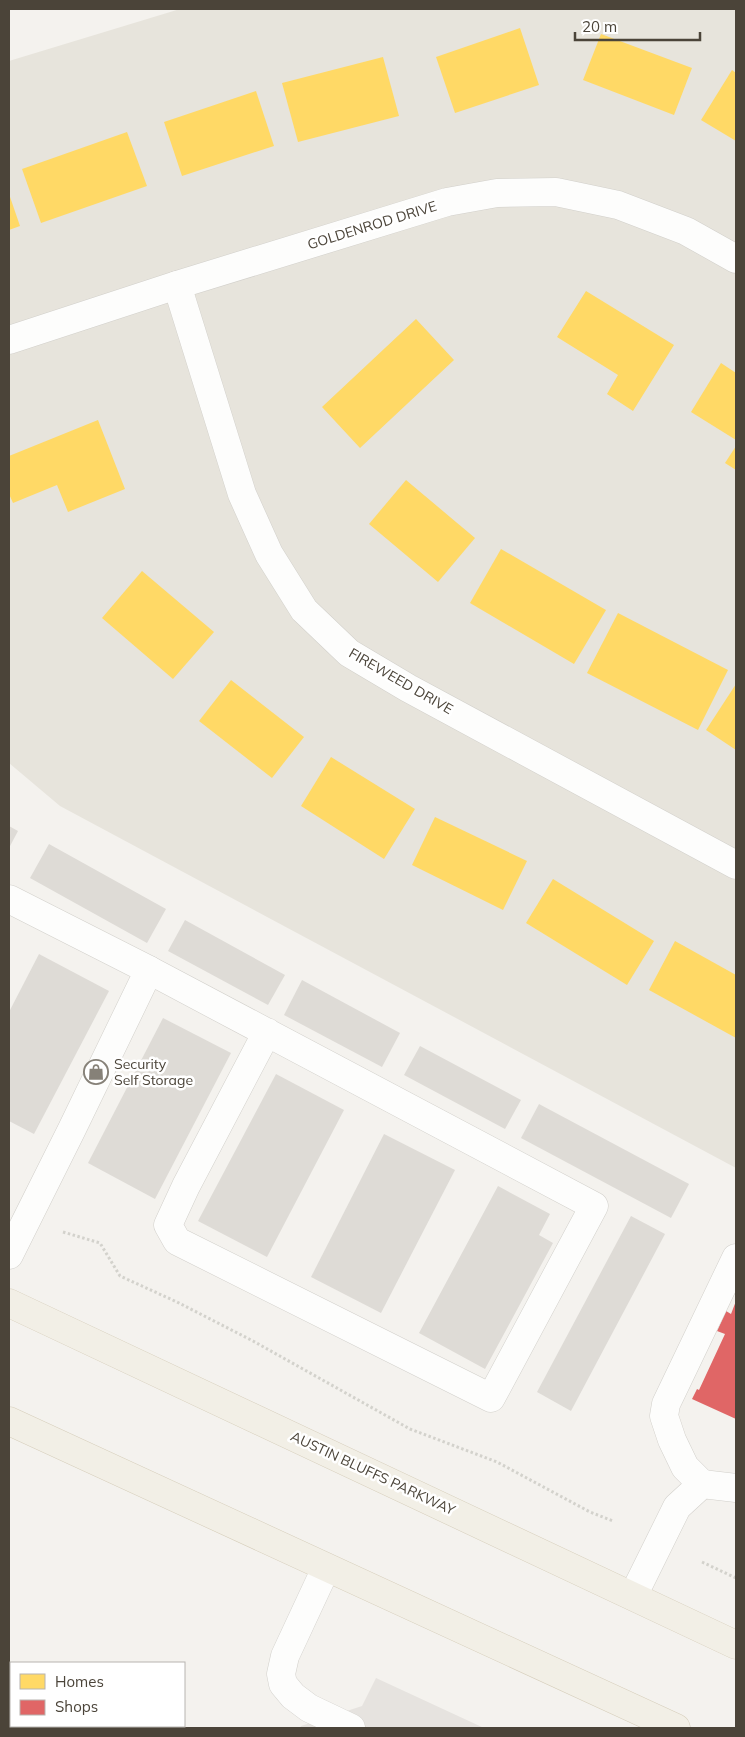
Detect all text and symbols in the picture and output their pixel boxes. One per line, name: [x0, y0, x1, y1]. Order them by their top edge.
scale bar: [575, 10, 700, 42]
text: 20 m: [582, 17, 617, 36]
street label: GOLDENROD DRIVE: [305, 197, 439, 253]
street label: FIREWEED DRIVE: [346, 644, 456, 718]
place label: Security Self Storage: [114, 1055, 193, 1089]
shop icon: Security Self Storage: [83, 1059, 109, 1085]
street label: AUSTIN BLUFFS PARKWAY: [288, 1427, 459, 1519]
legend: [10, 1662, 185, 1727]
text: Homes: [55, 1672, 104, 1691]
text: Shops: [55, 1697, 98, 1716]

